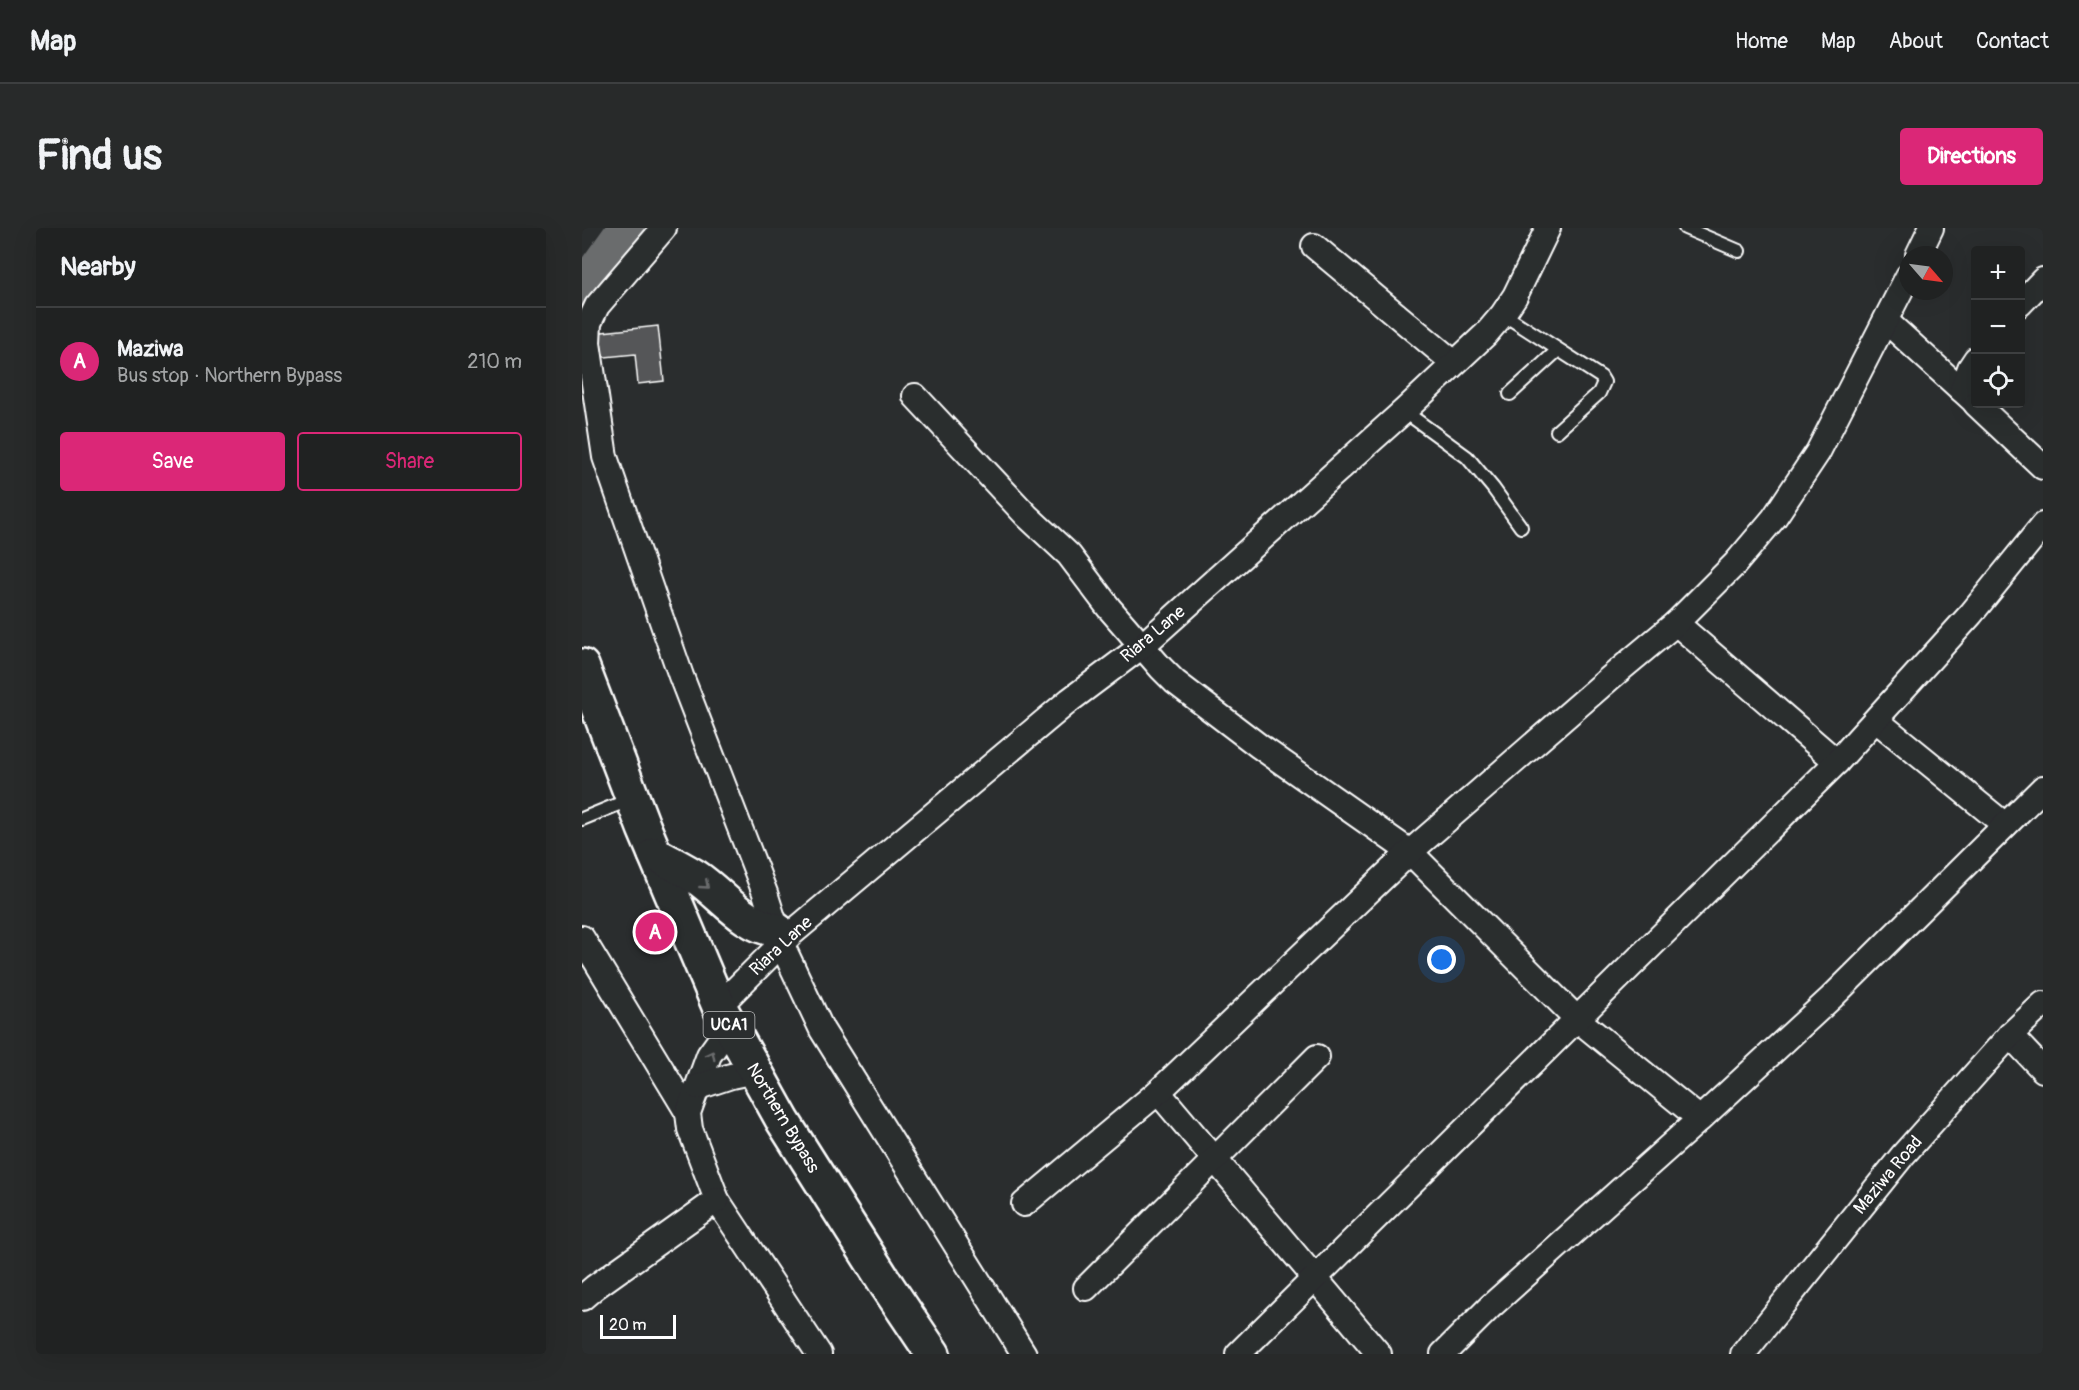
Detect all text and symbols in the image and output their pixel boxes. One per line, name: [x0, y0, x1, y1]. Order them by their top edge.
text: Map: [30, 24, 76, 59]
text: Home: [1735, 28, 1788, 55]
text: Map: [1821, 28, 1856, 55]
text: About: [1889, 28, 1943, 55]
text: Contact: [1976, 28, 2049, 55]
button: Directions: [1900, 128, 2043, 185]
text: Find us: [36, 130, 162, 182]
north arrow: [1899, 246, 1953, 300]
map controls: [1971, 246, 2025, 408]
button: +: [1971, 246, 2025, 300]
text: Nearby: [60, 251, 136, 283]
button: −: [1971, 300, 2025, 354]
text: Maziwa: [117, 335, 184, 363]
text: A: [73, 349, 86, 374]
text: 210 m: [467, 349, 522, 374]
button: locate: [1971, 354, 2025, 408]
text: Bus stop · Northern Bypass: [117, 363, 342, 388]
button: Save: [60, 432, 285, 491]
button: Share: [297, 432, 522, 491]
street label: Riara Lane: [1116, 600, 1190, 668]
one-way arrow: [698, 877, 709, 888]
pin: A: [636, 910, 674, 954]
street label: Riara Lane: [745, 911, 817, 981]
your location: [1427, 945, 1456, 974]
road number: UCA1: [704, 1012, 754, 1038]
one-way arrow: [703, 1050, 715, 1061]
street label: Northern Bypass: [741, 1059, 825, 1177]
street label: Maziwa Road: [1848, 1131, 1928, 1219]
scale bar: [600, 1312, 676, 1340]
text: 20 m: [609, 1315, 647, 1335]

